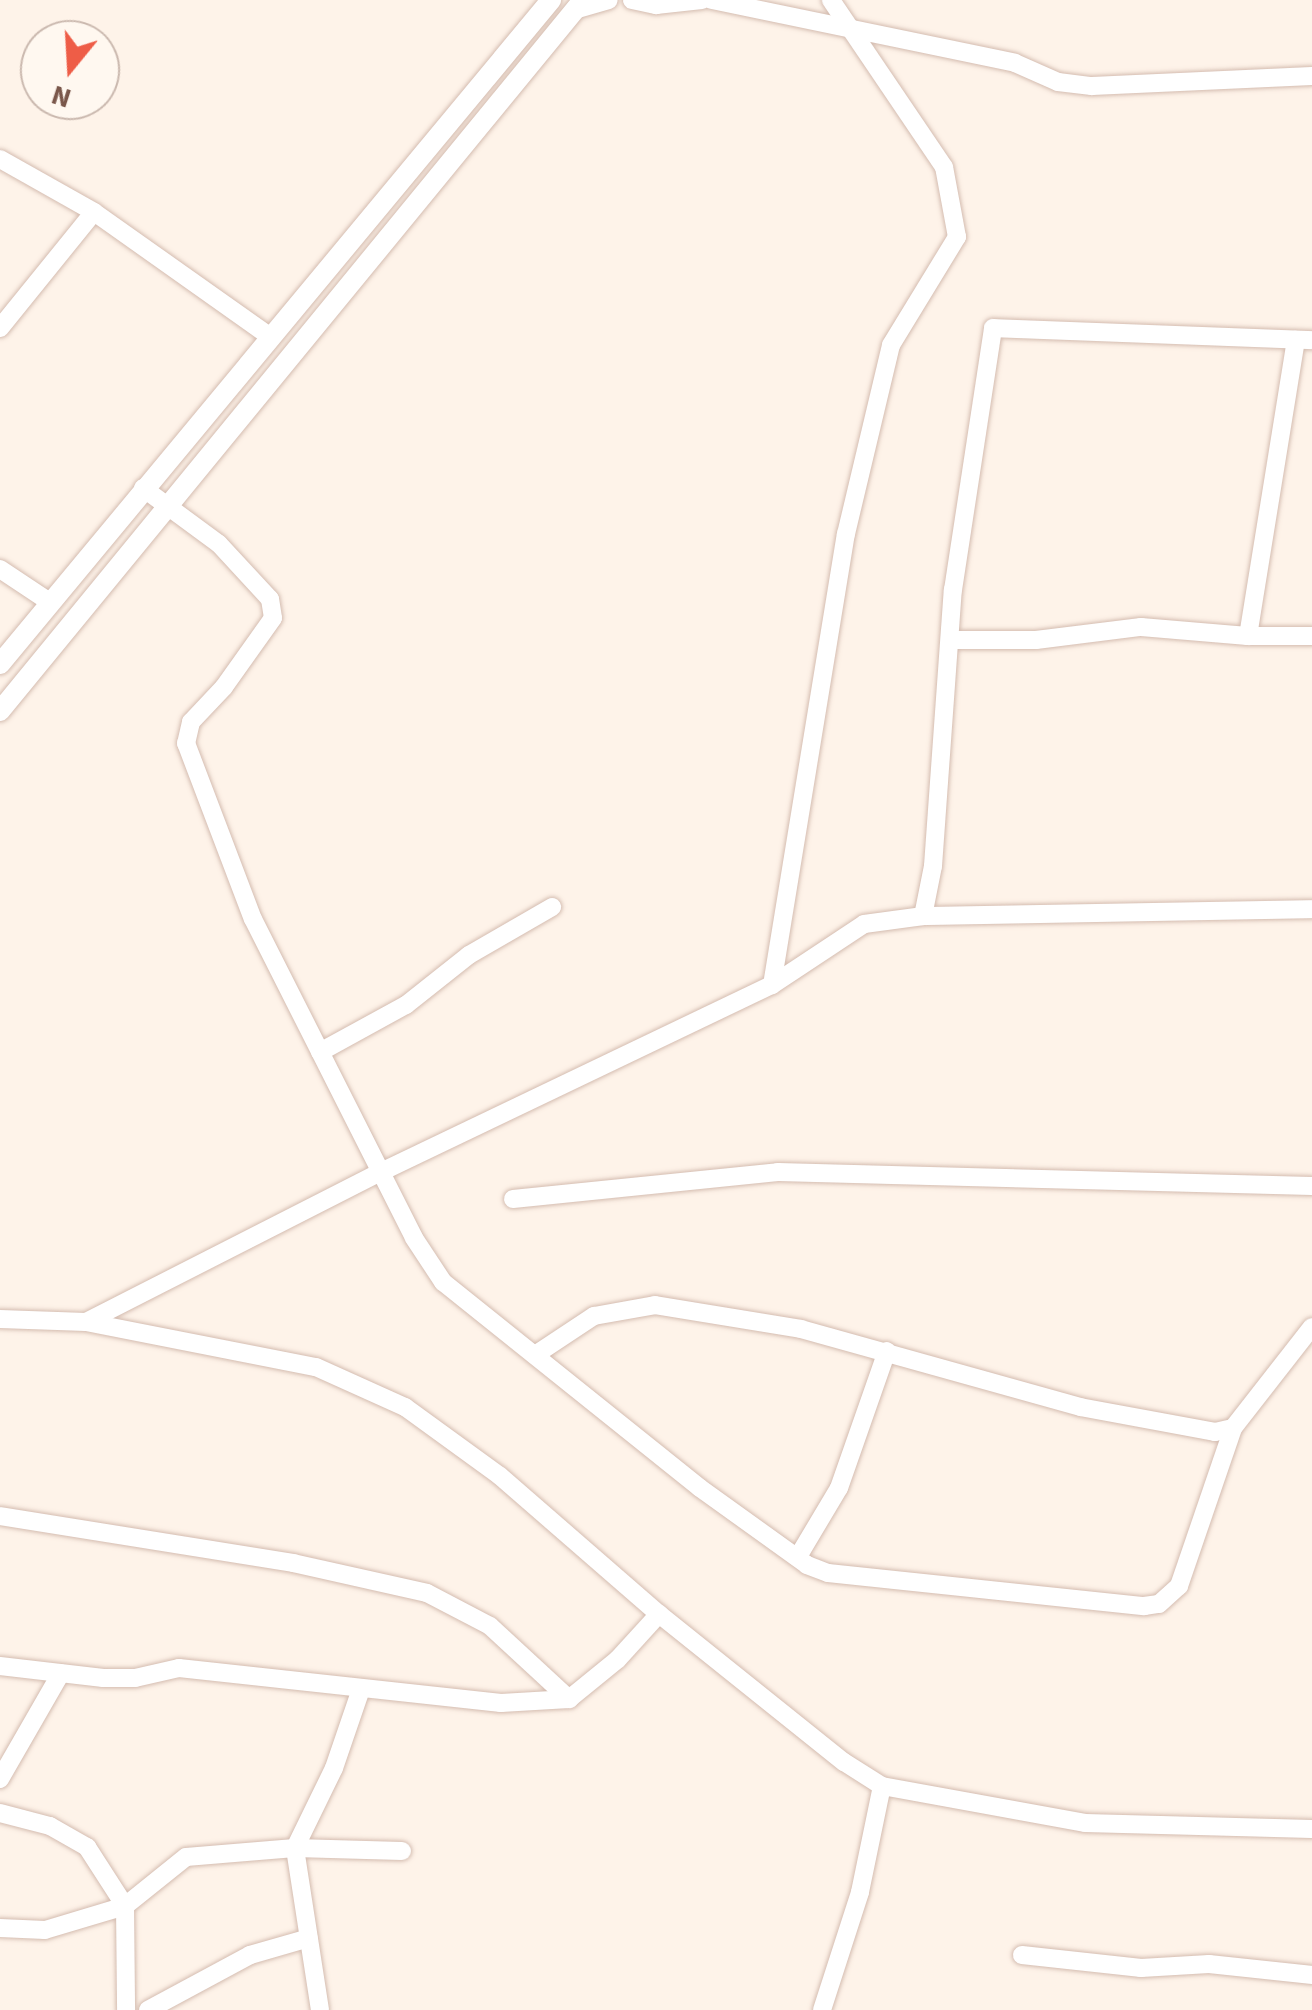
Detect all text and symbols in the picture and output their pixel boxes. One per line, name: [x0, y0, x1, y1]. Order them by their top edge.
north arrow: [20, 20, 120, 120]
text: N: [46, 75, 76, 119]

